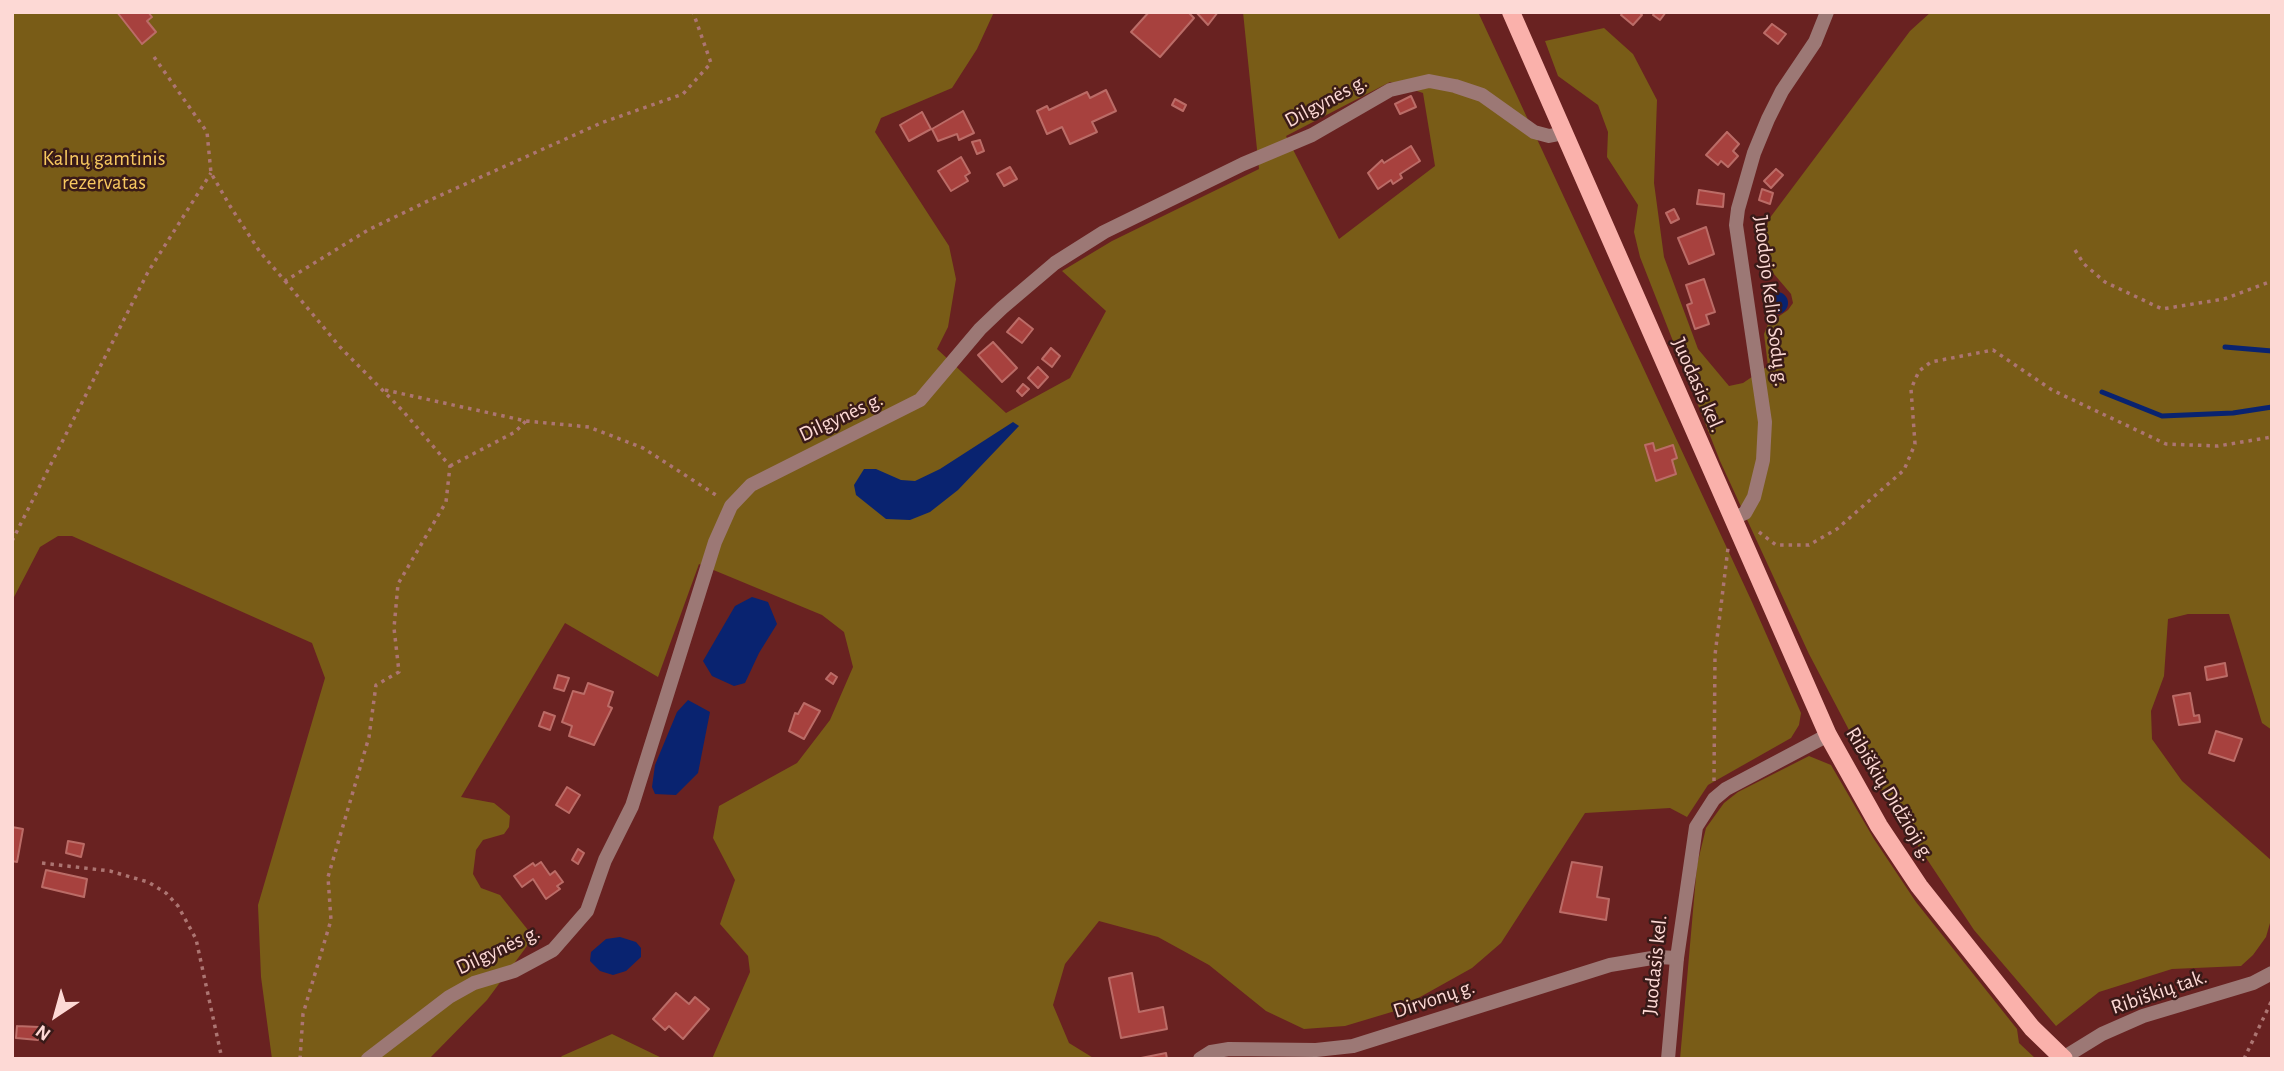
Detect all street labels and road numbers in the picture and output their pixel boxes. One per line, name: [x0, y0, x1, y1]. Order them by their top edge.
street label: Dilgynės g.: [1280, 69, 1372, 133]
street label: Juodojo Kelio Sodų g.: [1748, 214, 1794, 388]
street label: Juodasis kel.: [1666, 334, 1730, 436]
street label: Dilgynės g.: [795, 387, 887, 447]
street label: Ribiškių Didžioji g.: [1840, 722, 1940, 866]
street label: Juodasis kel.: [1637, 914, 1673, 1016]
street label: Dilgynės g.: [452, 920, 544, 980]
street label: Ribiškių tak.: [2108, 964, 2210, 1020]
street label: Dirvonų g.: [1390, 974, 1478, 1024]

